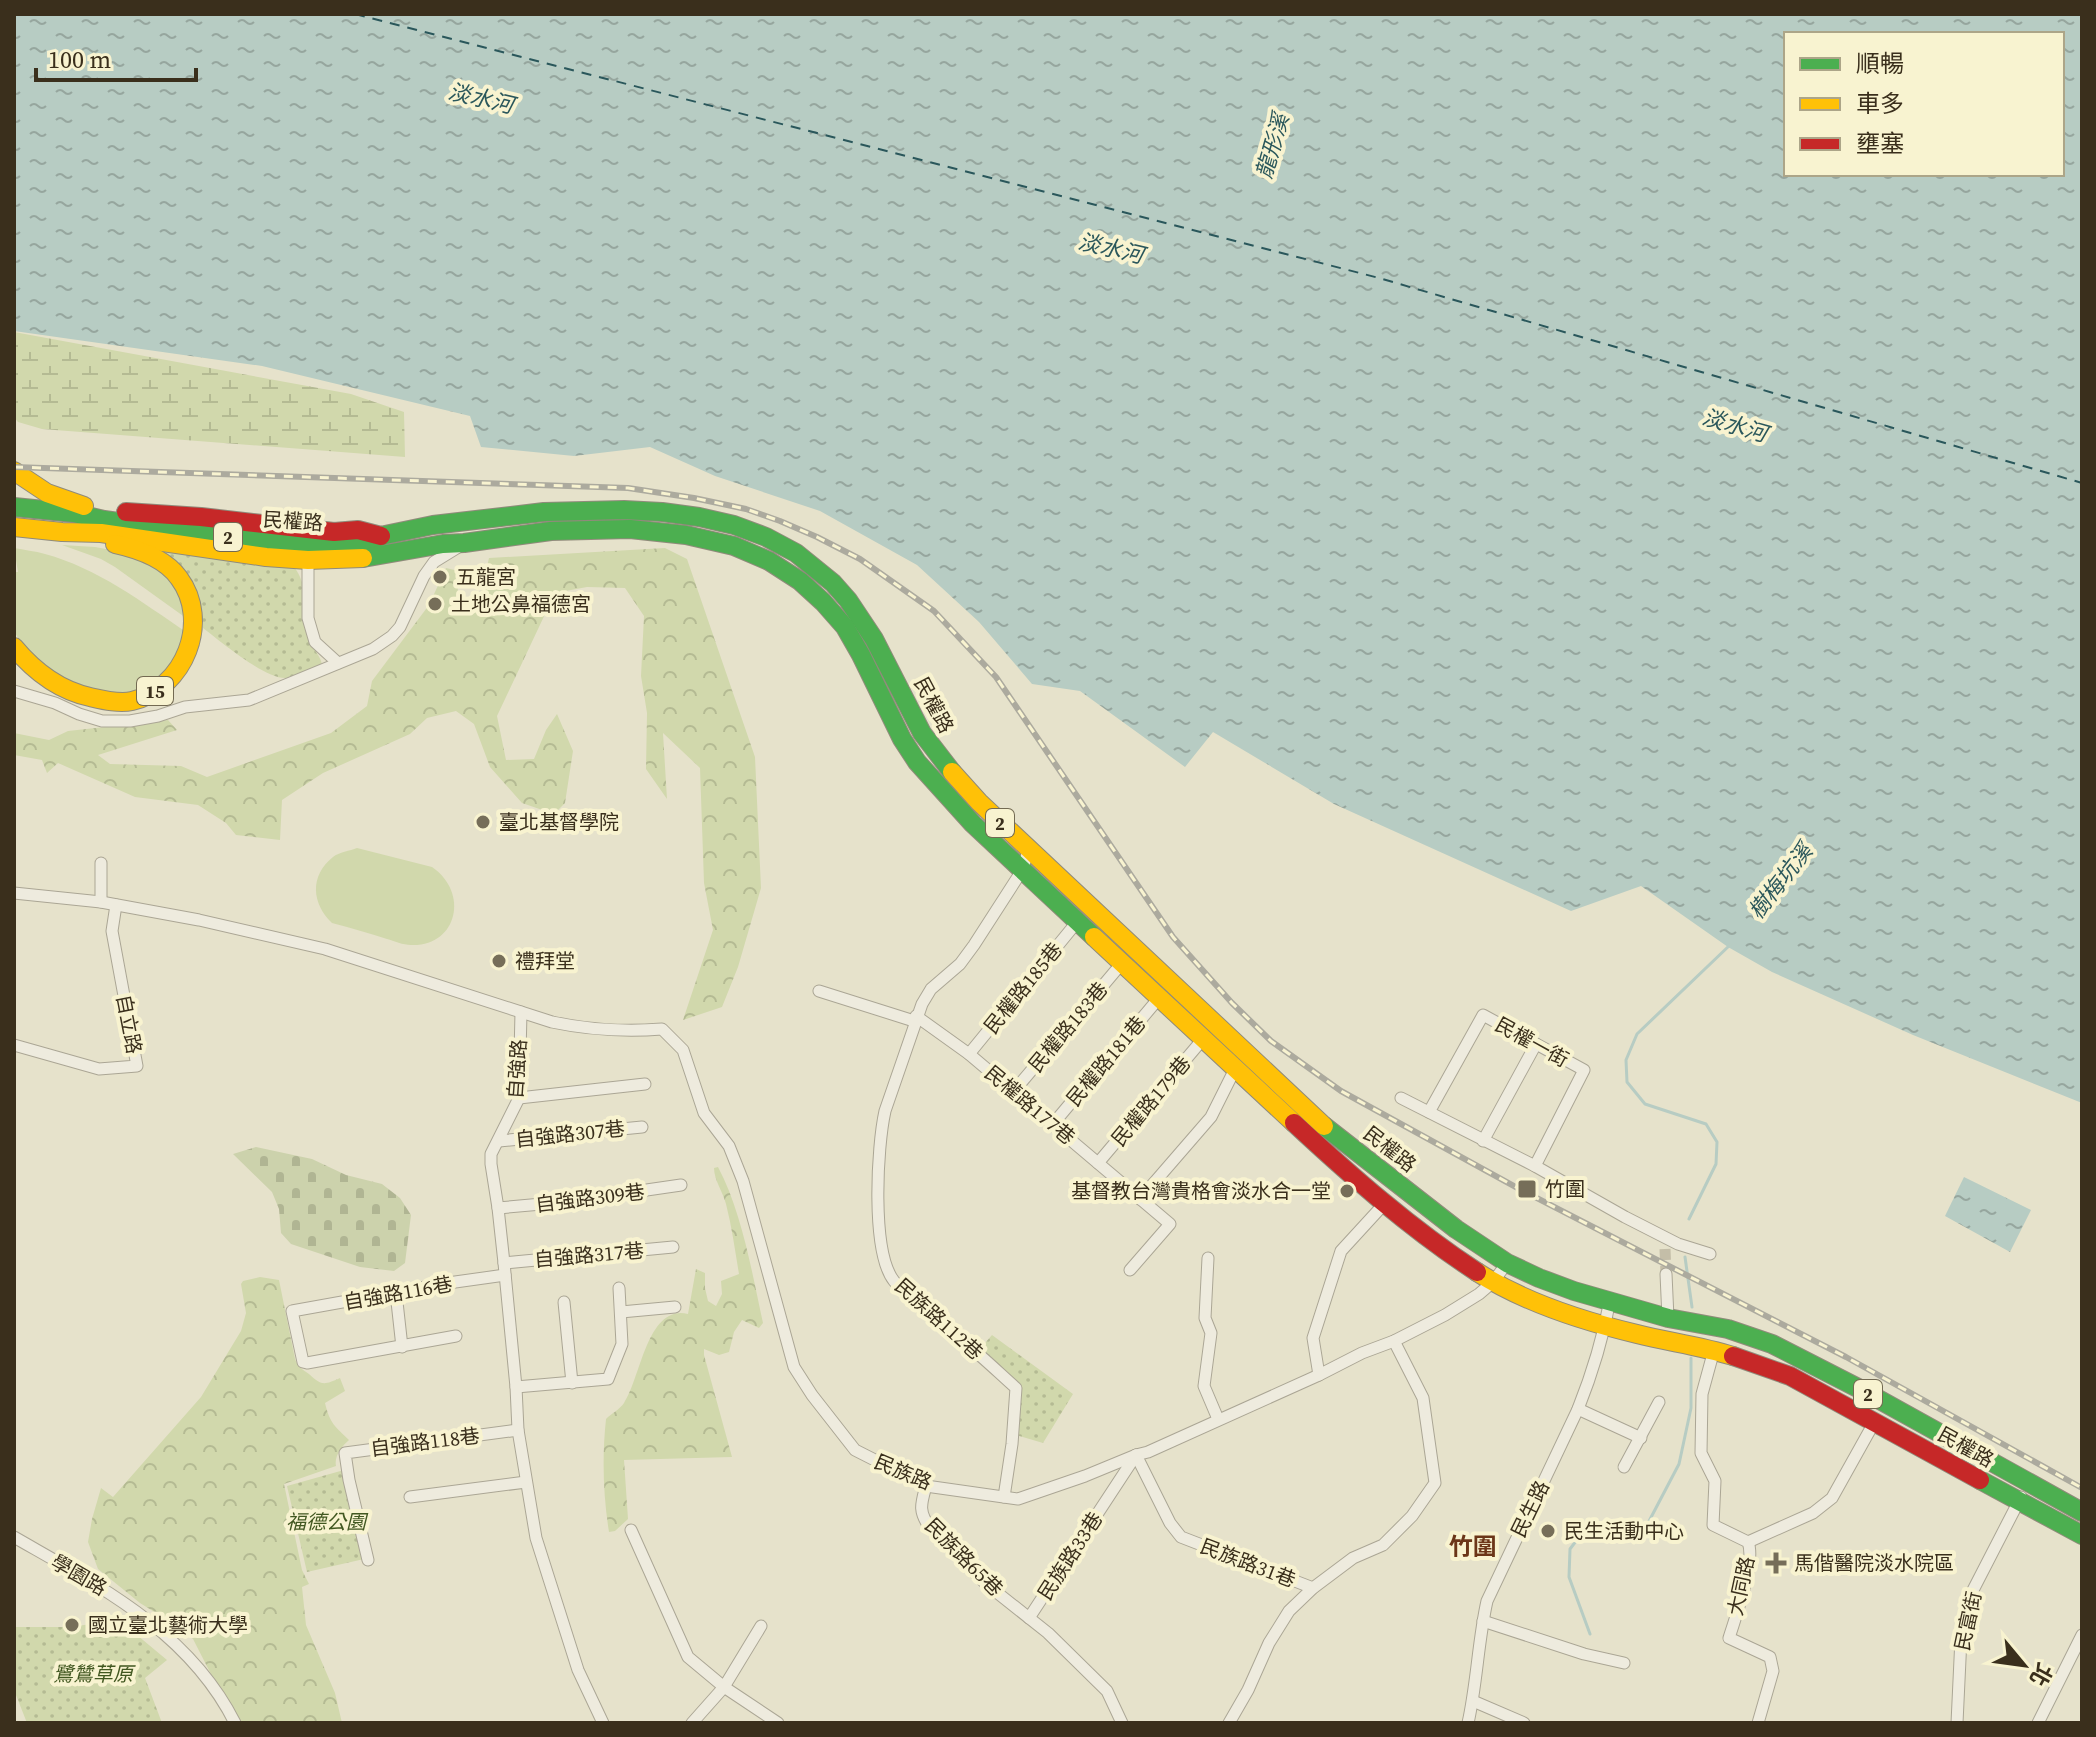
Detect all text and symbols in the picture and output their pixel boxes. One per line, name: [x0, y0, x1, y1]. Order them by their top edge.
scale bar: [36, 32, 196, 82]
legend: [1784, 32, 2064, 176]
text: 100 m: [48, 43, 111, 76]
text: 順暢: [1856, 47, 1904, 80]
water label: 淡水河: [445, 76, 520, 121]
text: 車多: [1856, 87, 1904, 120]
water label: 龍形溪: [1248, 107, 1296, 182]
text: 壅塞: [1856, 127, 1904, 160]
water label: 淡水河: [1075, 226, 1150, 271]
water label: 淡水河: [1699, 401, 1775, 450]
street label: 民權路: [262, 505, 324, 537]
road number: 2: [214, 523, 242, 551]
place label: 五龍宮: [456, 563, 516, 591]
marker: 五龍宮: [431, 568, 449, 586]
place label: 土地公鼻福德宮: [451, 590, 591, 618]
marker: 土地公鼻福德宮: [426, 595, 444, 613]
street label: 民權路: [908, 672, 960, 738]
road number: 15: [137, 677, 173, 705]
place label: 臺北基督學院: [499, 808, 619, 836]
road number: 2: [986, 809, 1014, 837]
marker: 臺北基督學院: [474, 813, 492, 831]
water label: 樹梅坑溪: [1741, 835, 1821, 925]
street label: 民權路185巷: [978, 936, 1068, 1040]
place label: 禮拜堂: [515, 947, 575, 975]
marker: 禮拜堂: [490, 952, 508, 970]
street label: 民權路183巷: [1022, 976, 1114, 1078]
street label: 自立路: [110, 992, 148, 1056]
street label: 民權路181巷: [1060, 1010, 1152, 1112]
street label: 民權一街: [1490, 1010, 1574, 1074]
street label: 自強路: [501, 1038, 533, 1100]
street label: 民權路179巷: [1105, 1050, 1197, 1152]
street label: 民權路177巷: [979, 1059, 1081, 1151]
street label: 自強路307巷: [514, 1114, 626, 1154]
street label: 民權路: [1358, 1119, 1422, 1179]
place label: 竹圍: [1545, 1175, 1585, 1203]
street label: 自強路309巷: [534, 1177, 646, 1219]
place label: 基督教台灣貴格會淡水合一堂: [1071, 1177, 1331, 1205]
marker: 竹圍: [1516, 1178, 1538, 1200]
marker: 基督教台灣貴格會淡水合一堂: [1338, 1182, 1356, 1200]
street label: 自強路317巷: [533, 1236, 645, 1274]
street label: 自強路116巷: [341, 1270, 455, 1316]
street label: 民族路112巷: [889, 1272, 989, 1366]
road number: 2: [1854, 1380, 1882, 1408]
street label: 民權路: [1933, 1420, 1999, 1474]
street label: 自強路118巷: [369, 1421, 481, 1463]
street label: 民族路: [870, 1447, 936, 1497]
street label: 民生路: [1504, 1476, 1556, 1542]
street label: 民族路33巷: [1031, 1506, 1109, 1606]
park label: 福德公園: [286, 1508, 369, 1536]
street label: 民族路65巷: [919, 1512, 1009, 1602]
place label: 民生活動中心: [1564, 1517, 1684, 1545]
marker: 民生活動中心: [1539, 1522, 1557, 1540]
district label: 竹圍: [1449, 1530, 1497, 1563]
street label: 民族路31巷: [1196, 1532, 1300, 1594]
street label: 學園路: [46, 1548, 112, 1602]
place label: 馬偕醫院淡水院區: [1794, 1549, 1954, 1577]
marker: 馬偕醫院淡水院區: [1765, 1552, 1787, 1574]
street label: 大同路: [1721, 1554, 1761, 1618]
street label: 民富街: [1948, 1589, 1988, 1653]
place label: 國立臺北藝術大學: [88, 1611, 248, 1639]
marker: 國立臺北藝術大學: [63, 1616, 81, 1634]
north arrow: [1984, 1625, 2064, 1705]
text: 北: [2023, 1658, 2060, 1692]
park label: 鷺鷥草原: [53, 1660, 136, 1688]

